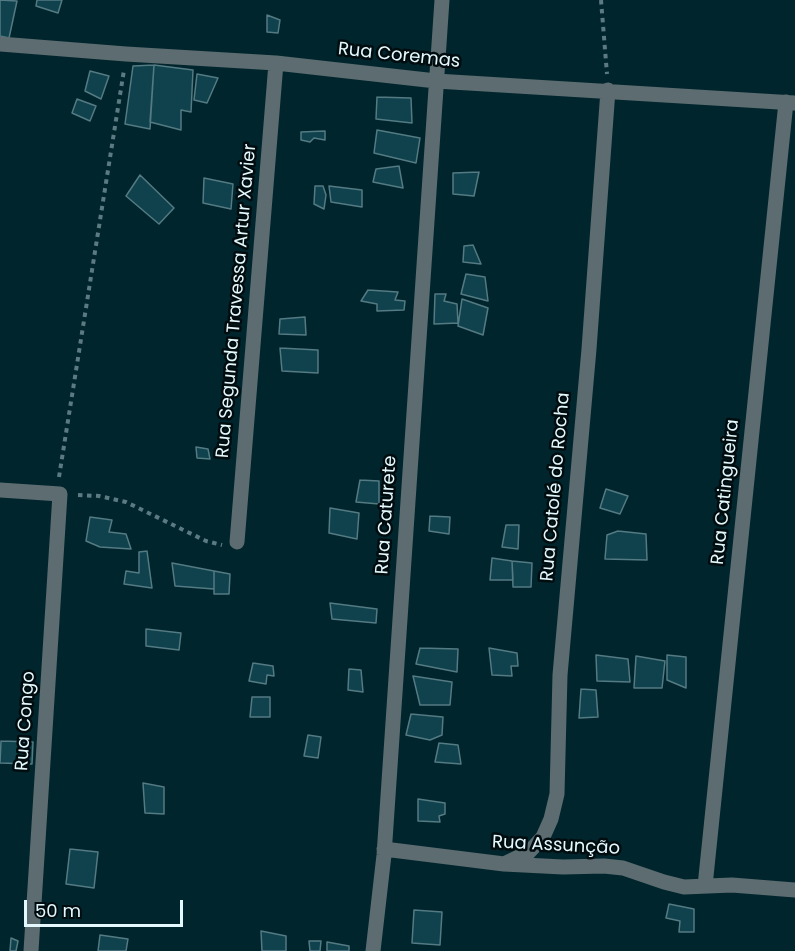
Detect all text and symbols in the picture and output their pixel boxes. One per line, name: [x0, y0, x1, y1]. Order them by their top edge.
street label: Rua Coremas: [337, 39, 461, 73]
street label: Rua Segunda Travessa Artur Xavier: [212, 143, 262, 459]
street label: Rua Catolé do Rocha: [537, 392, 575, 582]
street label: Rua Catingueira: [708, 418, 744, 566]
street label: Rua Caturete: [372, 455, 402, 575]
street label: Rua Congo: [12, 670, 40, 772]
street label: Rua Assunção: [492, 832, 620, 860]
scale bar: [27, 888, 186, 926]
text: 50 m: [35, 898, 81, 923]

